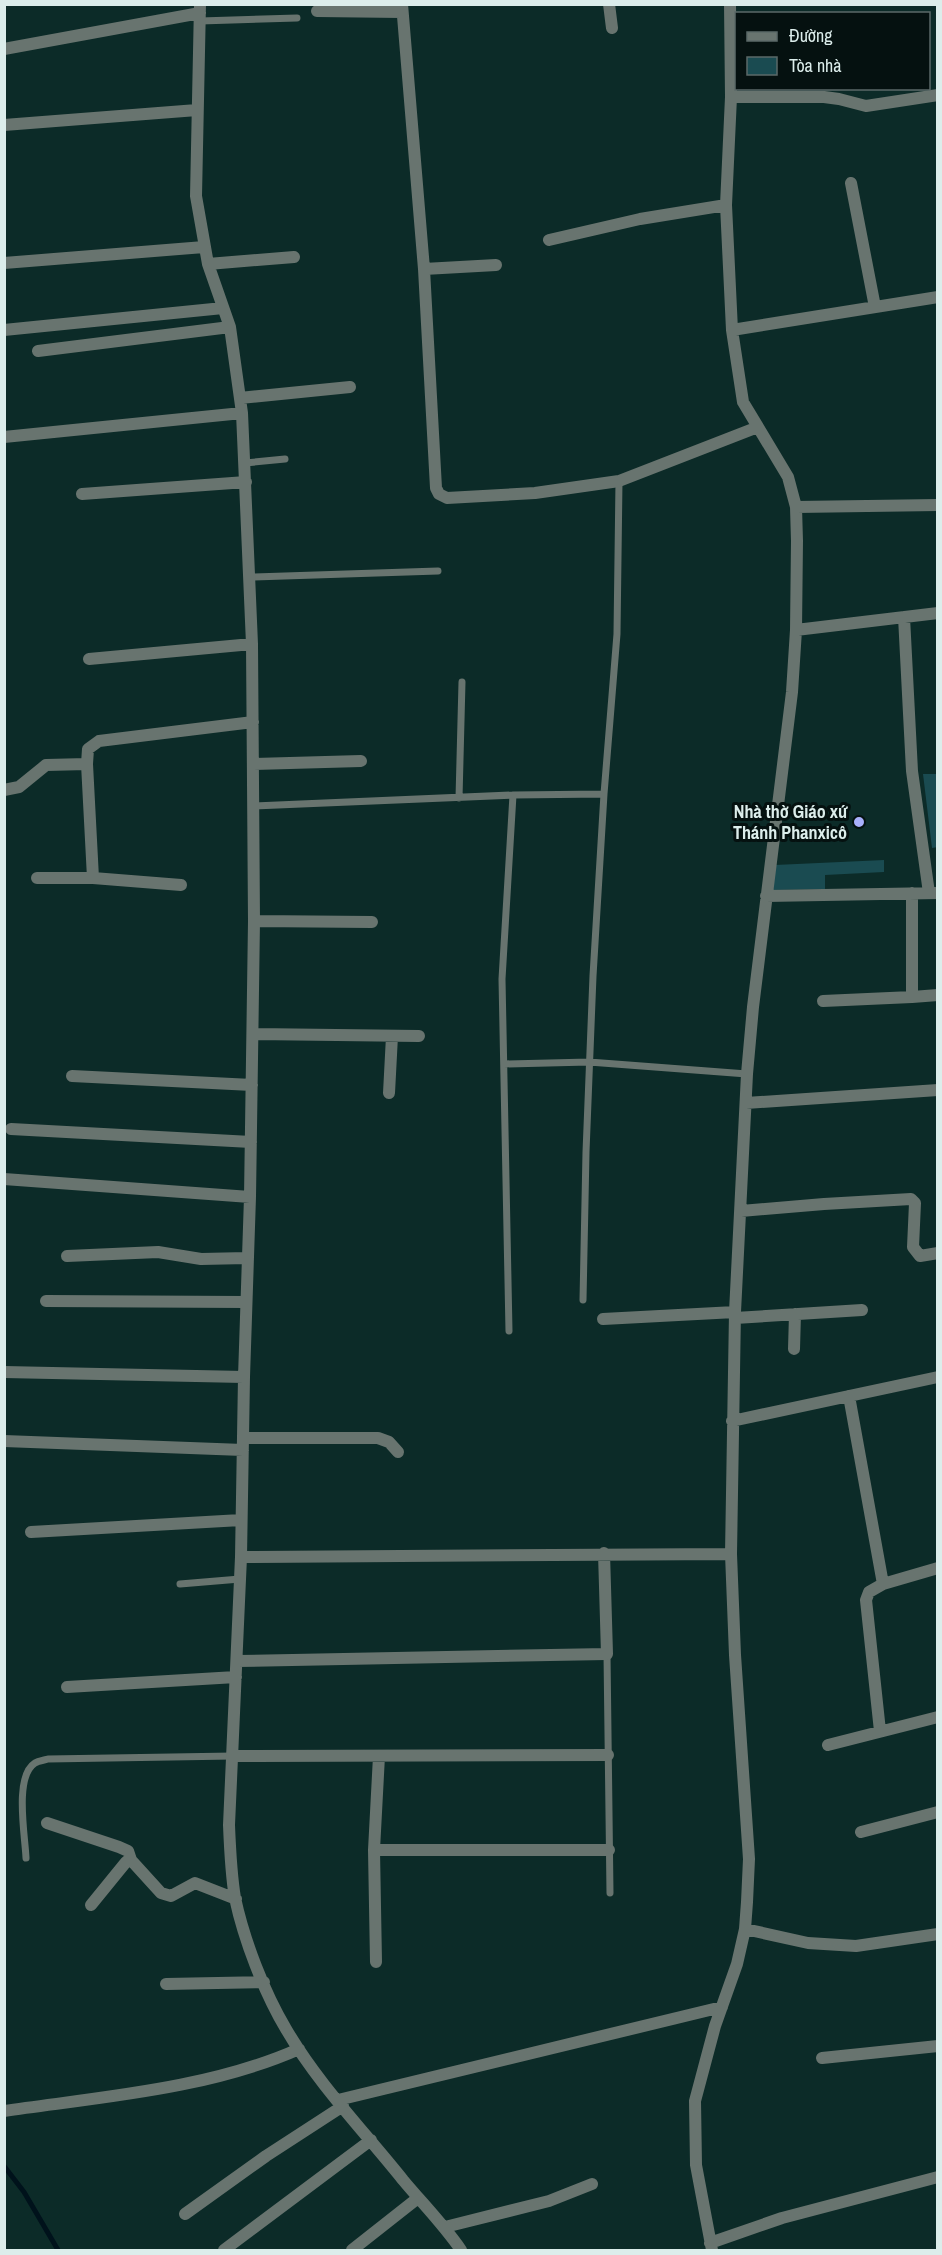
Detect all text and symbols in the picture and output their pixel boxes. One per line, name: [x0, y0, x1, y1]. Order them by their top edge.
legend: [735, 12, 930, 90]
text: Đường: [789, 23, 833, 48]
text: Tòa nhà: [789, 53, 842, 78]
place label: Nhà thờ Giáo xứ Thánh Phanxicô: [733, 799, 848, 845]
marker: Nhà thờ Giáo xứ Thánh Phanxicô: [852, 815, 866, 829]

